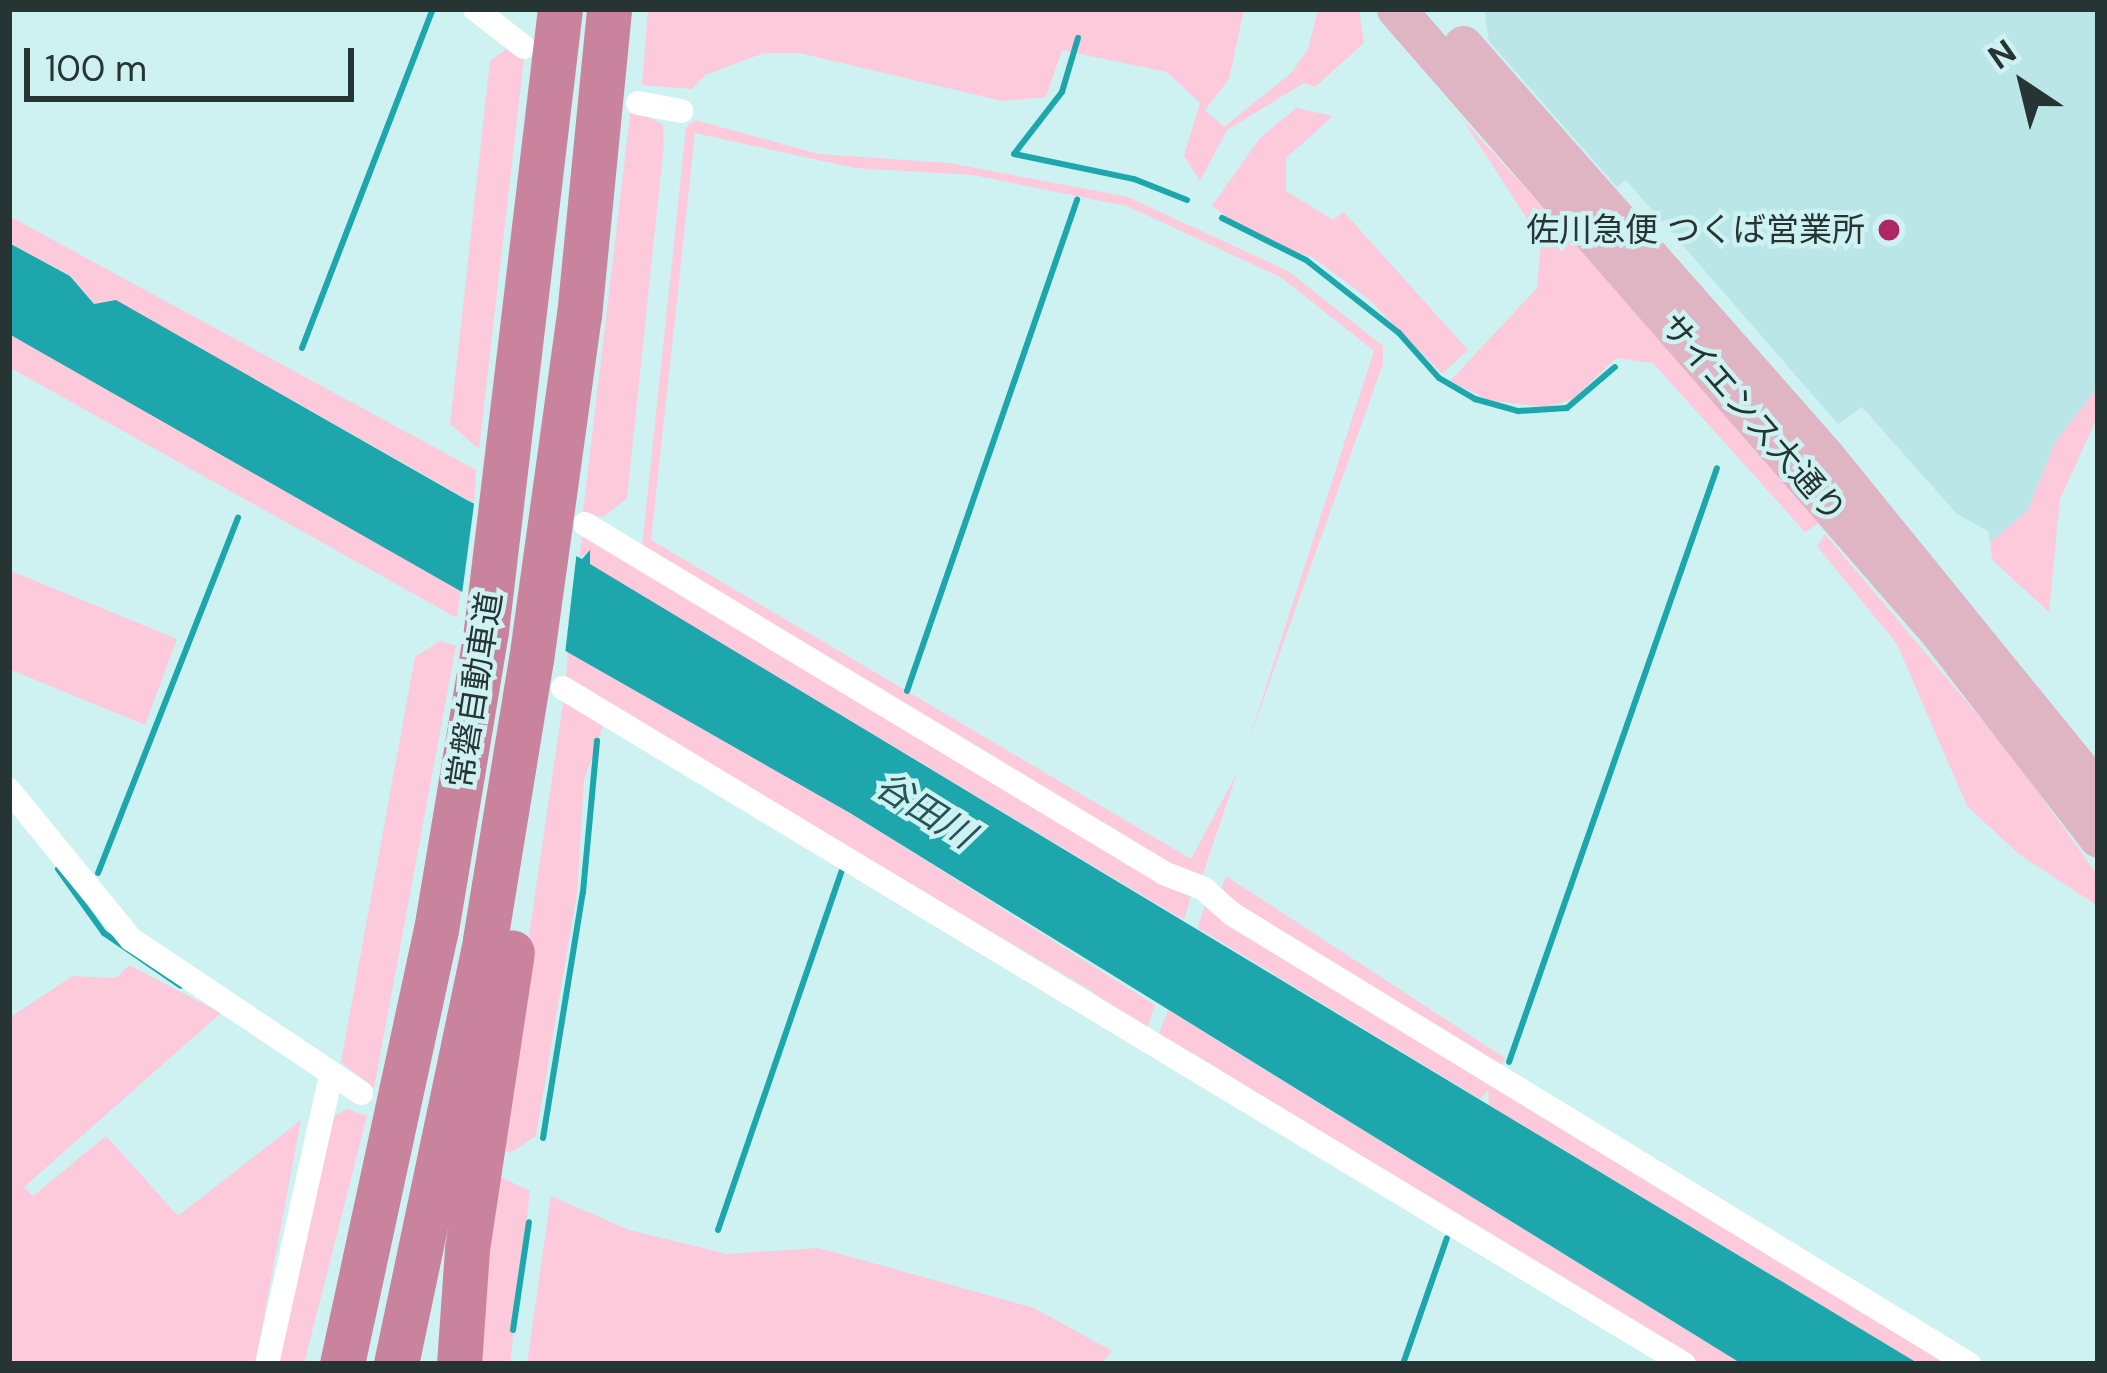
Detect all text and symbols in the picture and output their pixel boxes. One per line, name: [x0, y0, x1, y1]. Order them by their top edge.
scale bar: [30, 24, 360, 98]
north arrow: [1963, 24, 2083, 144]
text: N: [1980, 30, 2024, 79]
text: 100 m: [45, 45, 147, 92]
place label: 佐川急便 つくば営業所: [1526, 210, 1865, 250]
marker: 佐川急便 つくば営業所: [1876, 217, 1902, 243]
street label: サイエンス大通り: [1651, 305, 1855, 531]
street label: 常磐自動車道: [440, 589, 510, 791]
water label: 谷田川: [868, 763, 982, 857]

